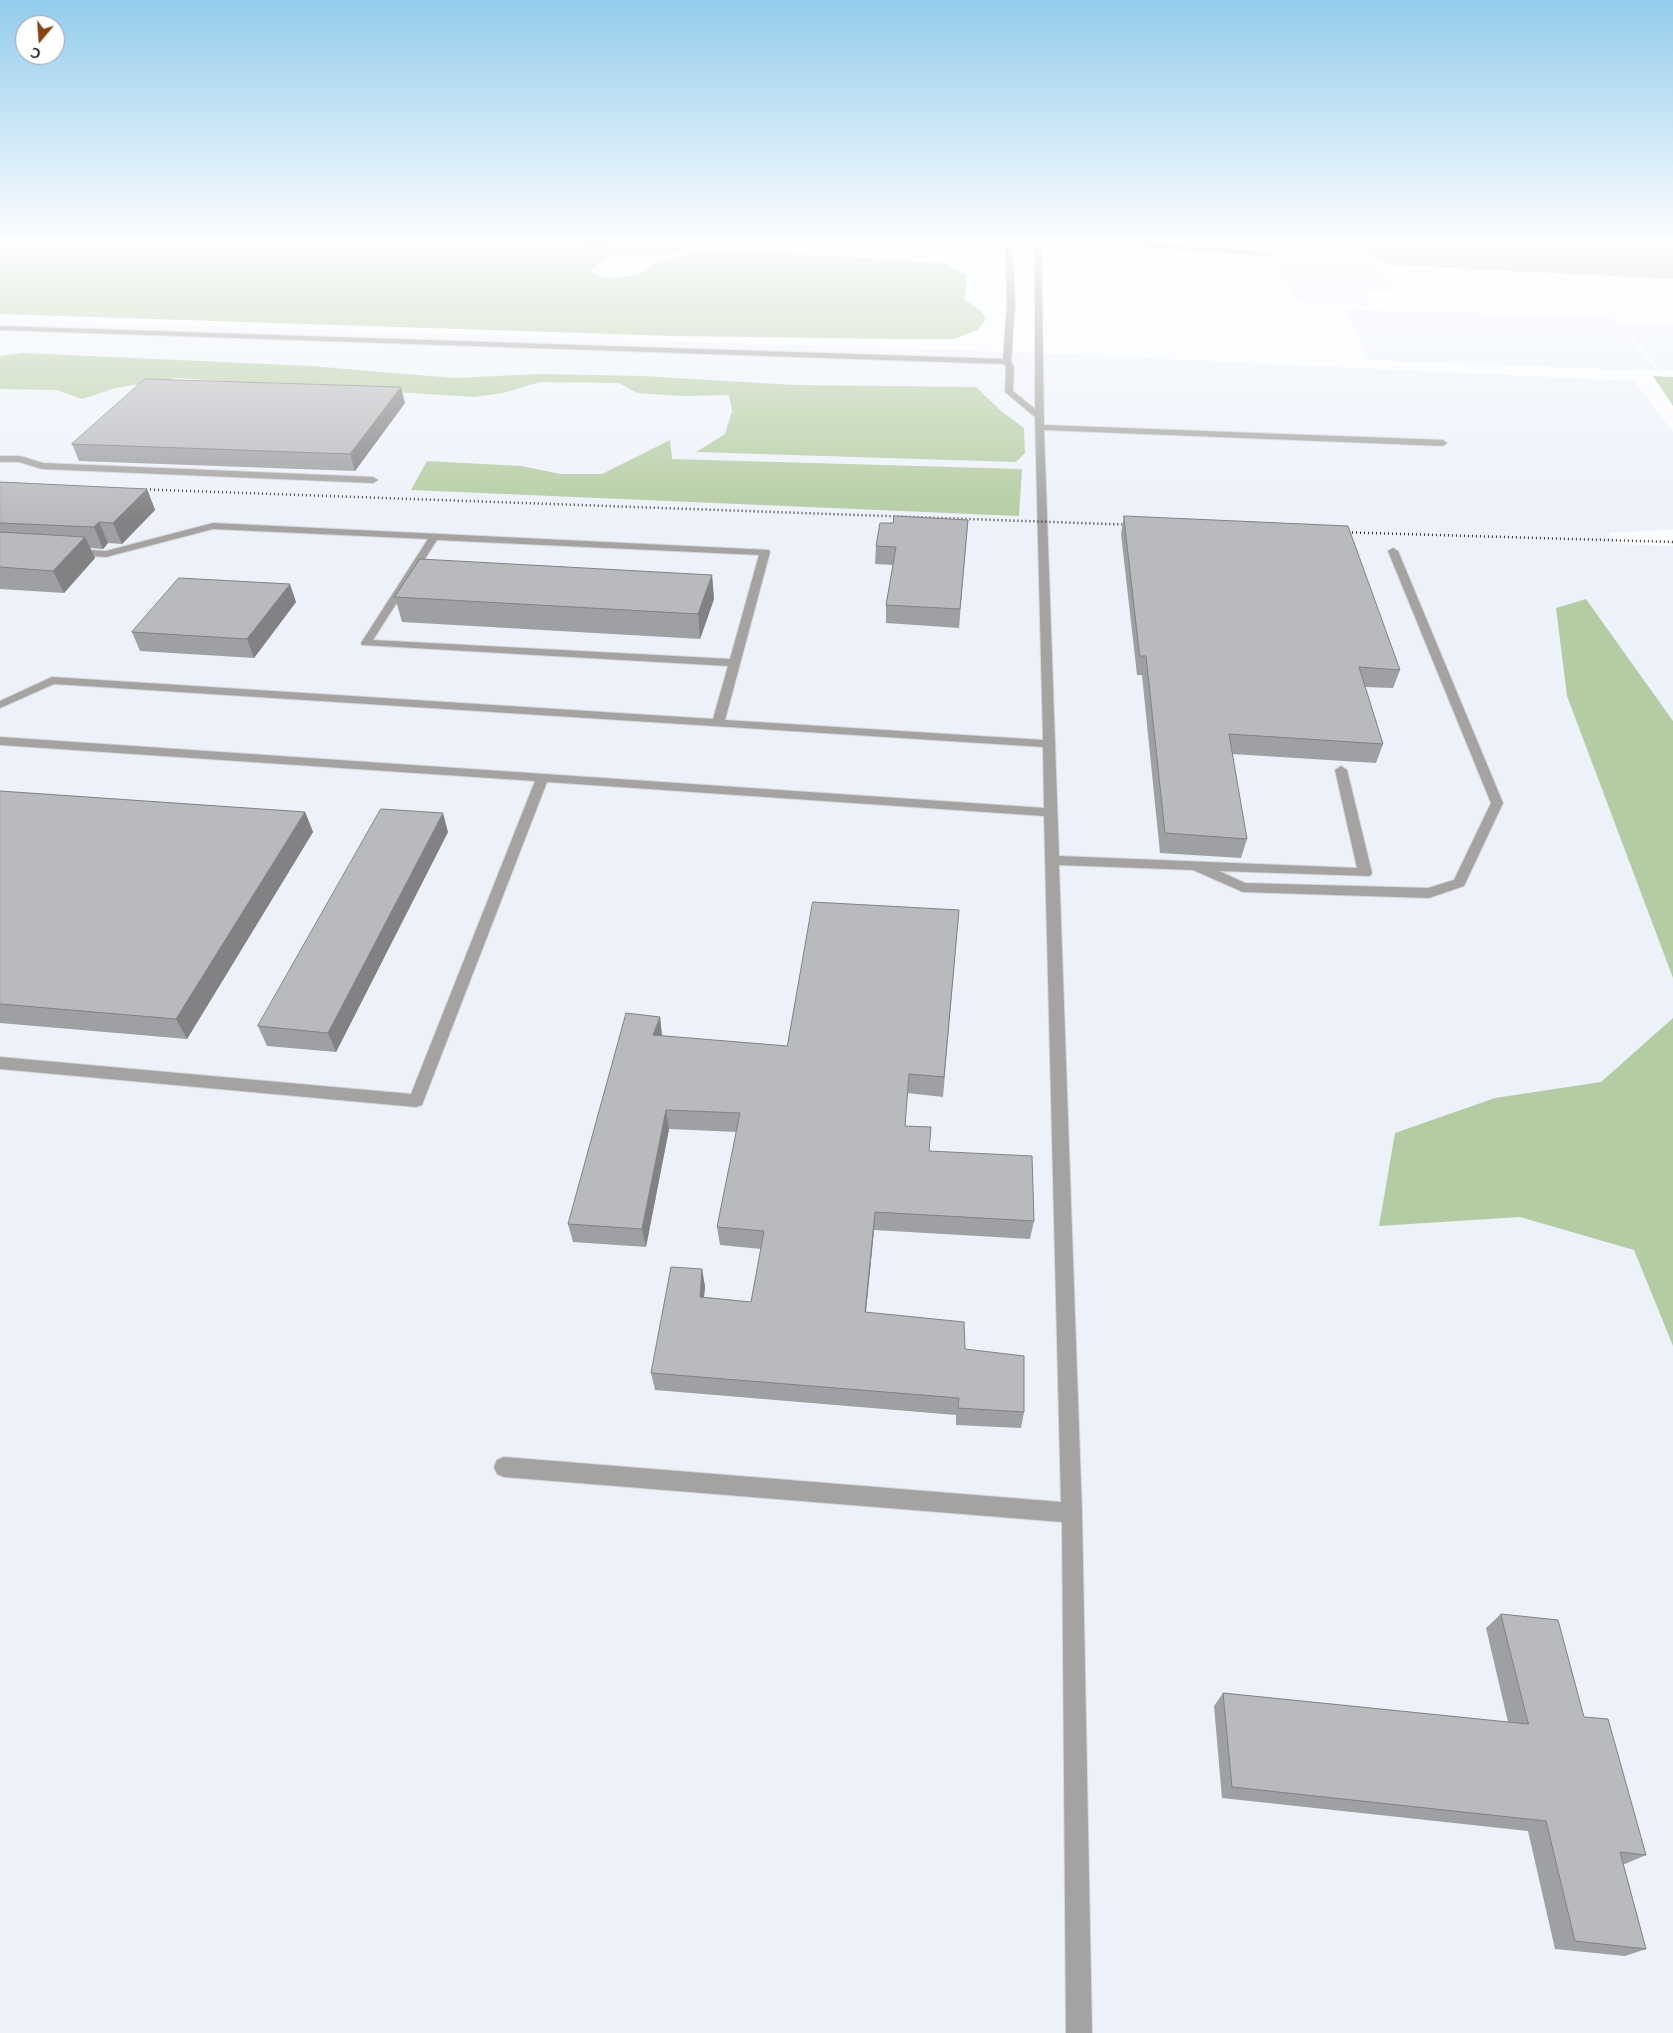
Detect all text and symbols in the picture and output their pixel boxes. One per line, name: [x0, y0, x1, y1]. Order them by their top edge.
north arrow: [15, 15, 65, 65]
text: С: [28, 43, 43, 63]

